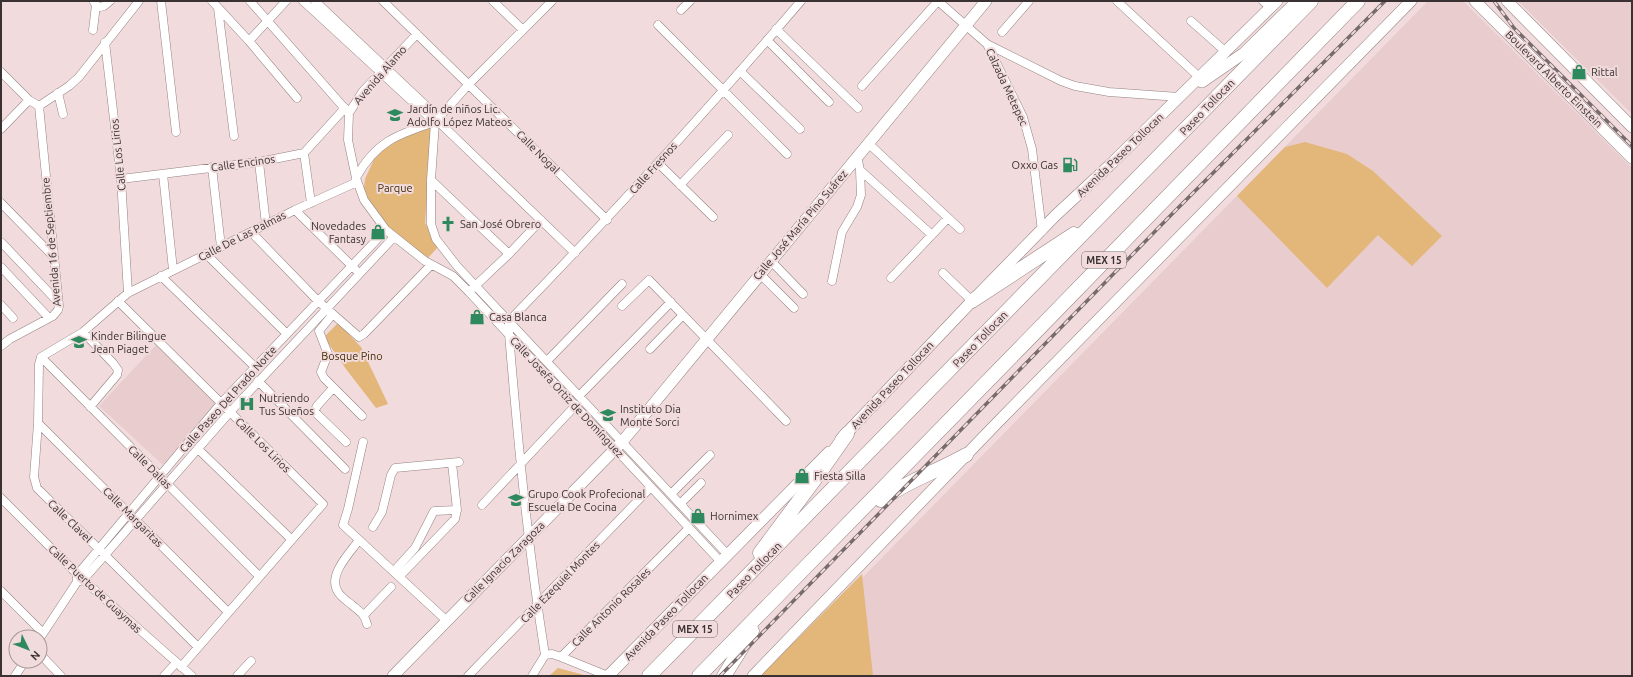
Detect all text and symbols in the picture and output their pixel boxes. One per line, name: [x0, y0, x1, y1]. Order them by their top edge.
street label: Boulevard Alberto Einstein: [1503, 28, 1605, 130]
street label: Avenida Alamo: [351, 43, 409, 107]
street label: Calzada Metepec: [984, 46, 1030, 128]
shop icon: Rittal: [1570, 63, 1588, 81]
place label: Rittal: [1591, 66, 1618, 78]
street label: Paseo Tollocan: [1177, 77, 1237, 137]
place label: Jardín de niños Lic. Adolfo López Mateos: [407, 103, 512, 128]
school or university icon: Jardín de niños Lic. Adolfo López Mateos: [386, 106, 404, 124]
street label: Avenida Paseo Tollocan: [1074, 111, 1166, 199]
street label: Calle Los Lirios: [108, 118, 128, 192]
street label: Calle Nogal: [514, 128, 562, 176]
street label: Calle Fresnos: [627, 140, 679, 196]
street label: Calle Encinos: [210, 153, 276, 173]
fuel station icon: Oxxo Gas: [1061, 156, 1079, 174]
place label: Oxxo Gas: [1012, 159, 1058, 171]
street label: Calle José María Pino Suárez: [751, 168, 849, 282]
street label: Avenida 16 de Septiembre: [39, 177, 63, 307]
park label: Parque: [377, 182, 413, 194]
street label: Calle De Las Palmas: [196, 209, 288, 263]
church icon: San José Obrero: [439, 215, 457, 233]
place label: San José Obrero: [460, 218, 541, 230]
place label: Novedades Fantasy: [311, 220, 367, 245]
shop icon: Novedades Fantasy: [369, 223, 387, 241]
road number: MEX 15: [1082, 252, 1126, 268]
shop icon: Casa Blanca: [468, 308, 486, 326]
street label: Paseo Tollocan: [950, 309, 1010, 369]
place label: Casa Blanca: [489, 311, 547, 323]
place label: Kinder Bilingue Jean Piaget: [91, 330, 166, 355]
school or university icon: Kinder Bilingue Jean Piaget: [70, 333, 88, 351]
street label: Calle Josefa Ortiz de Domínguez: [508, 334, 626, 460]
street label: Avenida Paseo Tollocan: [848, 339, 936, 431]
street label: Calle Paseo Del Prado Norte: [177, 344, 279, 454]
park label: Bosque Pino: [321, 350, 383, 362]
place label: Nutriendo Tus Sueños: [259, 392, 314, 417]
hospital icon: Nutriendo Tus Sueños: [238, 395, 256, 413]
place label: Instituto Dia Monte Sorci: [620, 403, 681, 428]
school or university icon: Instituto Dia Monte Sorci: [599, 406, 617, 424]
street label: Calle Los Lirios: [233, 415, 293, 475]
street label: Calle Dalias: [126, 443, 174, 491]
shop icon: Fiesta Silla: [793, 467, 811, 485]
place label: Fiesta Silla: [814, 470, 866, 482]
street label: Calle Margaritas: [101, 485, 166, 550]
place label: Grupo Cook Profecional Escuela De Cocina: [528, 488, 645, 513]
school or university icon: Grupo Cook Profecional Escuela De Cocina: [507, 491, 525, 509]
street label: Calle Clavel: [46, 497, 95, 545]
shop icon: Hornimex: [689, 507, 707, 525]
place label: Hornimex: [710, 510, 759, 522]
street label: Calle Ignacio Zaragoza: [461, 519, 547, 605]
street label: Calle Ezequiel Montes: [518, 539, 602, 625]
street label: Paseo Tollocan: [724, 540, 784, 600]
street label: Calle Puerto de Guaymas: [46, 543, 144, 635]
street label: Calle Antonio Rosales: [569, 565, 653, 649]
street label: Avenida Paseo Tollocan: [622, 571, 710, 663]
road number: MEX 15: [673, 621, 717, 637]
north arrow: [8, 629, 48, 669]
text: N: [28, 649, 43, 663]

